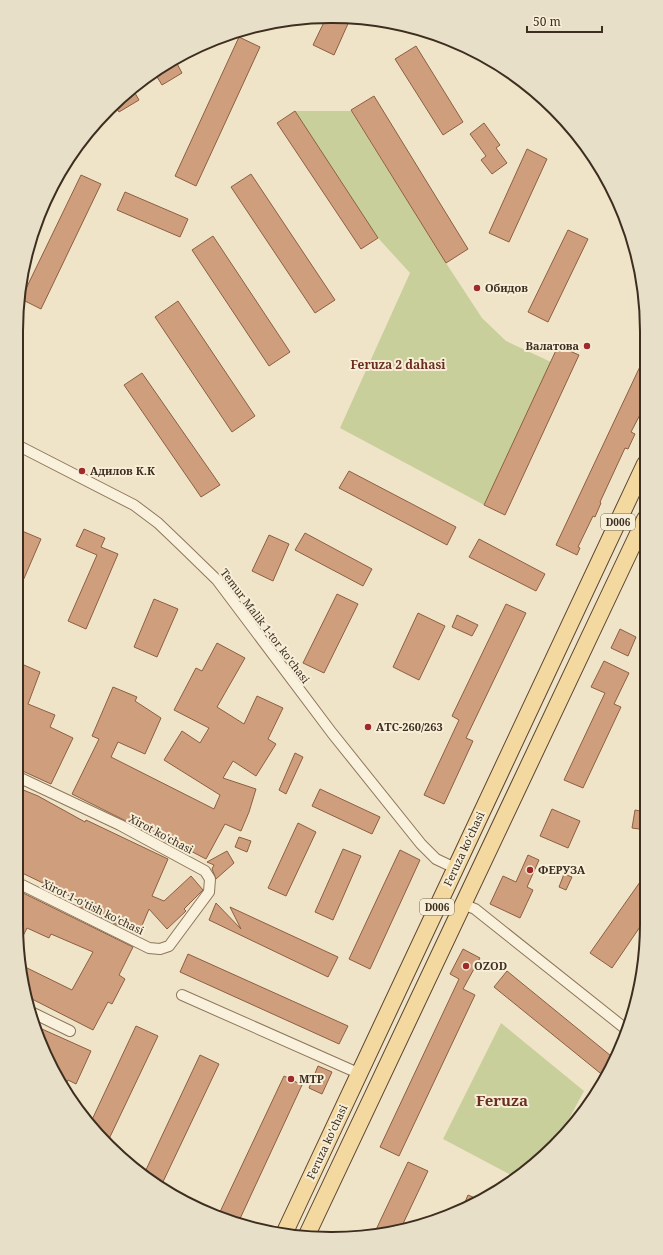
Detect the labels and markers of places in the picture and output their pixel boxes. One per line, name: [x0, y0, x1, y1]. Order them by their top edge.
place label: Обидов: [485, 280, 528, 295]
marker: Обидов: [472, 283, 482, 293]
place label: Валатова: [525, 338, 579, 353]
marker: Валатова: [582, 341, 592, 351]
place label: Адилов К.К: [90, 463, 156, 478]
marker: Адилов К.К: [77, 466, 87, 476]
place label: АТС-260/263: [376, 719, 443, 734]
marker: АТС-260/263: [363, 722, 373, 732]
place label: ФЕРУЗА: [538, 862, 586, 877]
marker: ФЕРУЗА: [525, 865, 535, 875]
place label: OZOD: [474, 958, 507, 973]
marker: OZOD: [461, 961, 471, 971]
place label: MTP: [299, 1071, 324, 1086]
marker: MTP: [286, 1074, 296, 1084]

